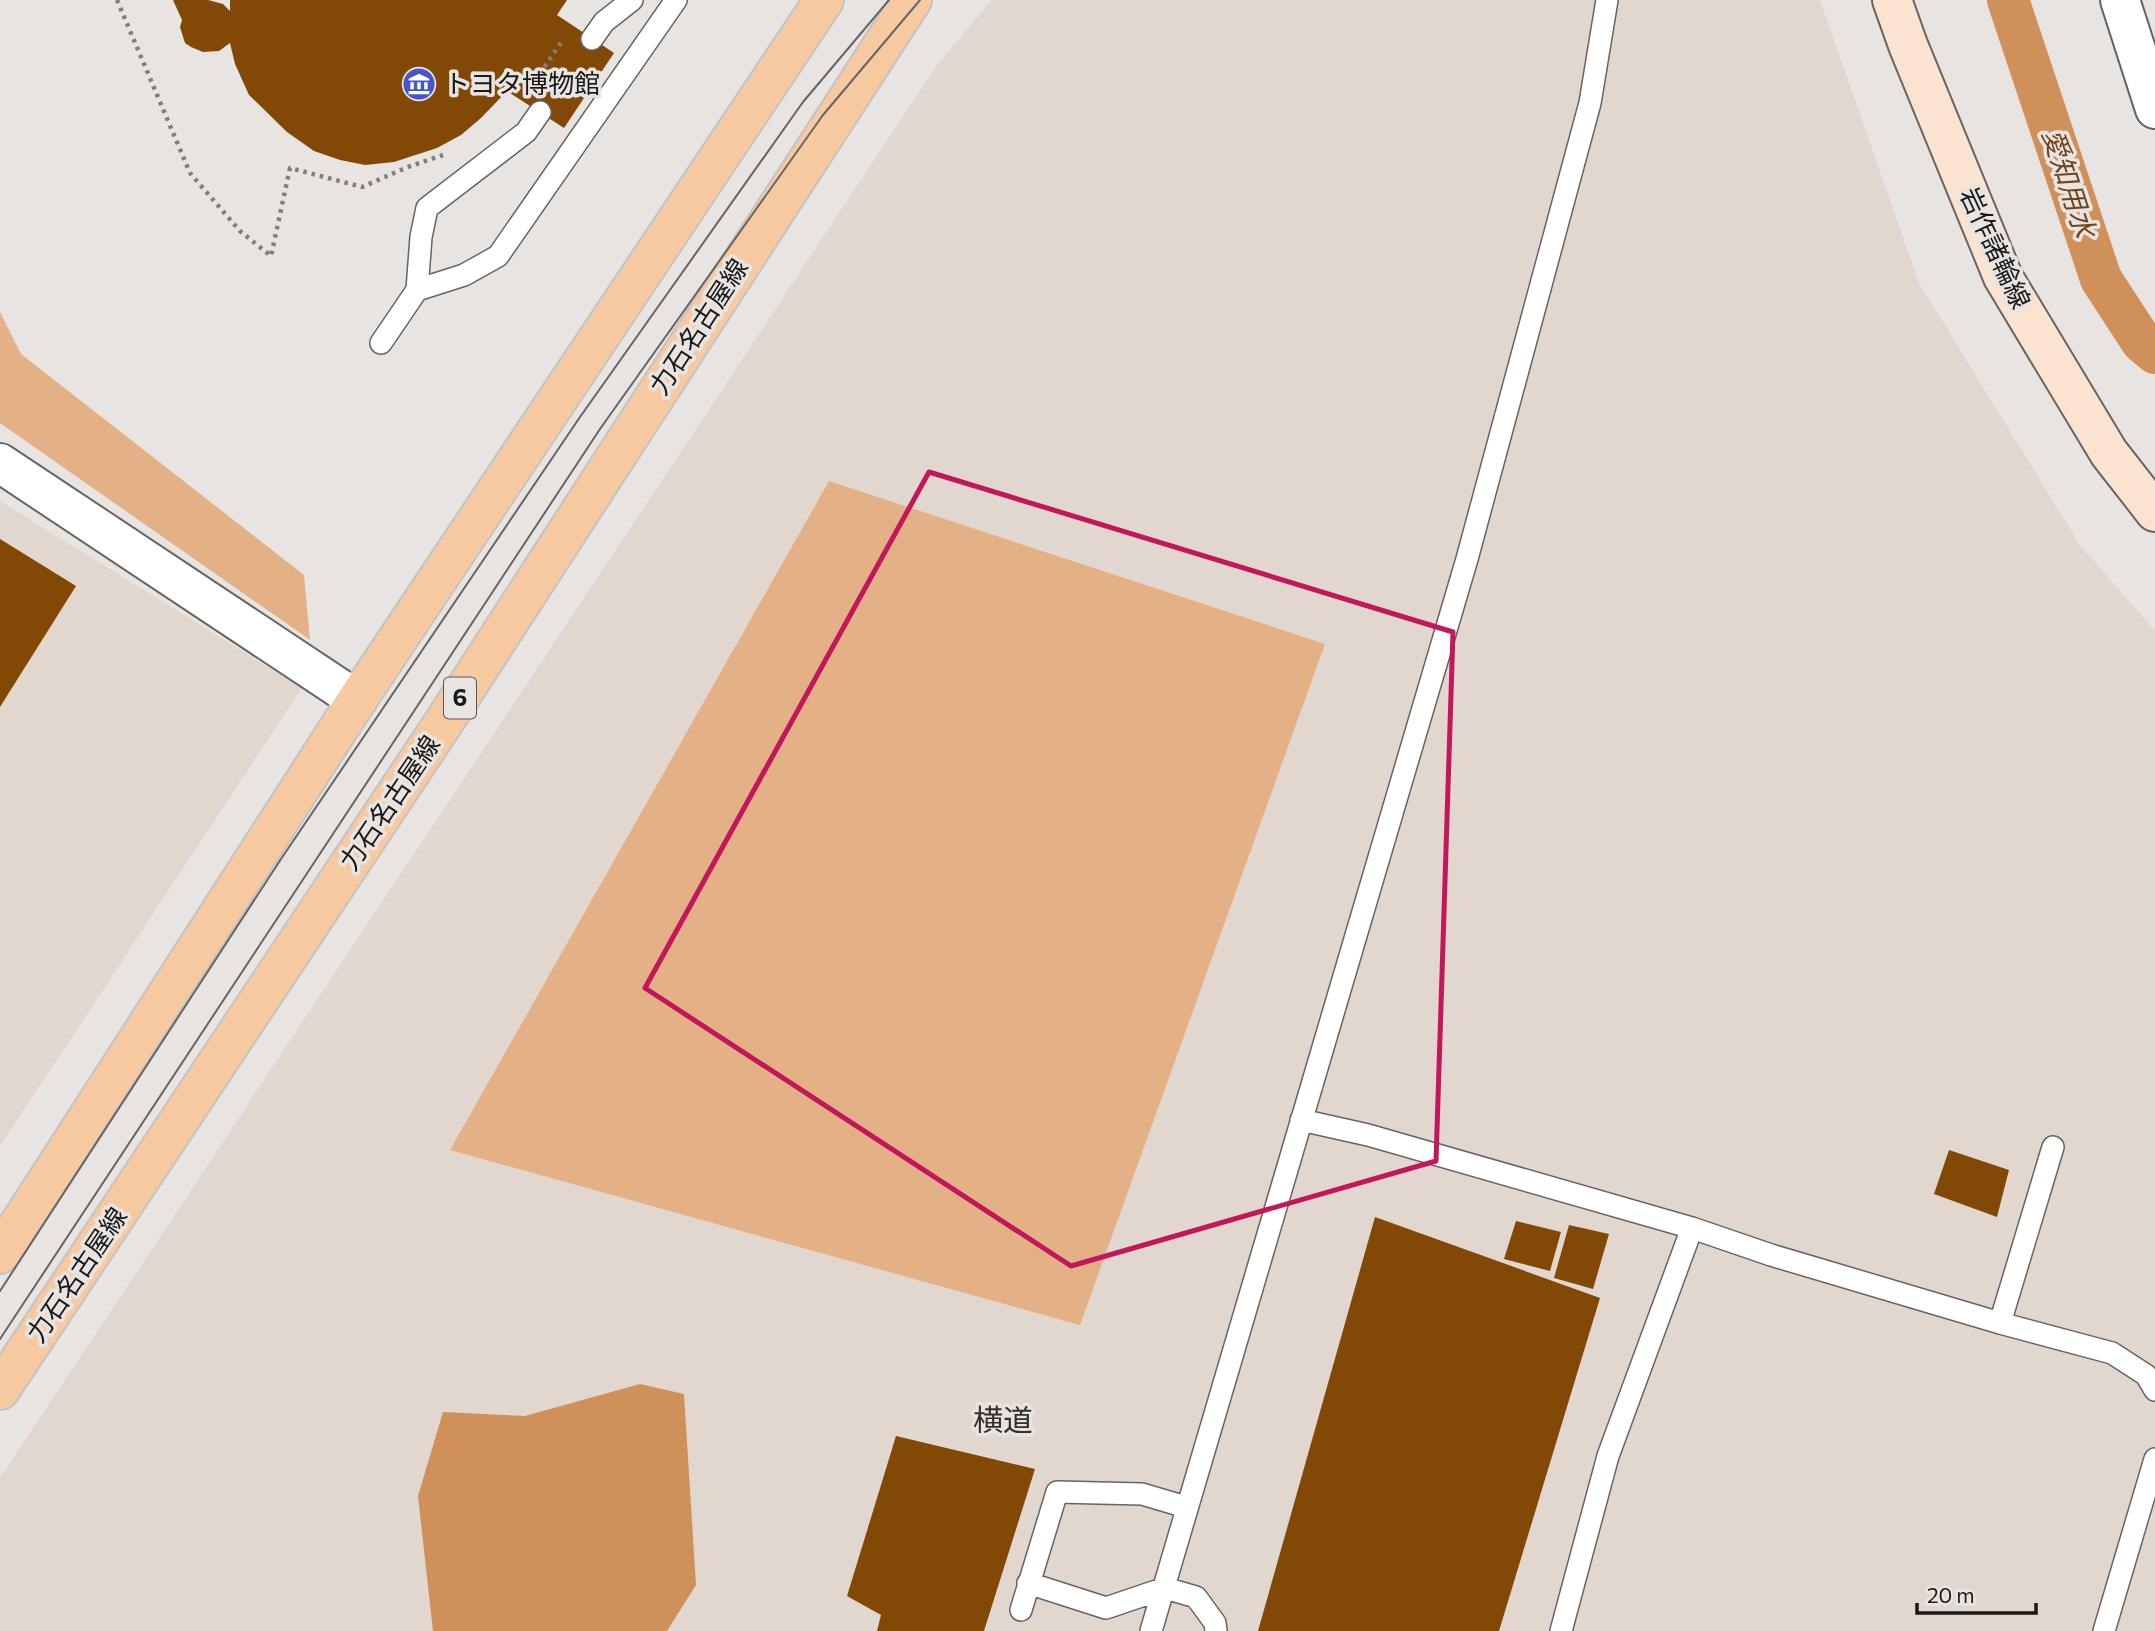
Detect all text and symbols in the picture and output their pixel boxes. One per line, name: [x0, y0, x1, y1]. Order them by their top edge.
museum icon: トヨタ博物館: [400, 65, 438, 103]
place label: トヨタ博物館: [444, 67, 600, 98]
water label: 愛知用水: [2036, 124, 2104, 244]
street label: 岩作諸輪線: [1955, 182, 2038, 313]
street label: 力石名古屋線: [642, 252, 753, 400]
road number: 6: [444, 678, 476, 718]
street label: 力石名古屋線: [332, 729, 445, 876]
street label: 力石名古屋線: [19, 1201, 132, 1348]
district label: 横道: [973, 1400, 1033, 1437]
scale bar: [1917, 1572, 2036, 1616]
text: 20 m: [1927, 1582, 1975, 1607]

